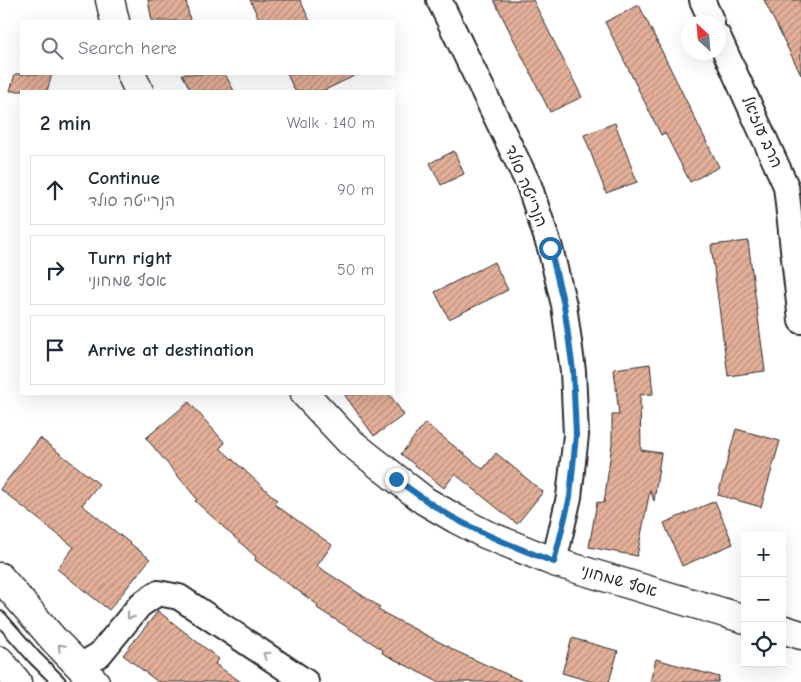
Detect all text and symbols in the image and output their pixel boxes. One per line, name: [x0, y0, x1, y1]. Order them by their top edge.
north arrow: [681, 15, 726, 60]
search box: [20, 20, 395, 75]
icon: search: [38, 34, 66, 62]
text: Search here: [78, 37, 177, 59]
street label: הרב עוזיאל: [738, 93, 786, 171]
text: 2 min: [40, 111, 91, 135]
text: Walk · 140 m: [287, 114, 375, 132]
street label: הנרייטה סולד: [501, 142, 551, 230]
text: Continue: [88, 167, 160, 189]
icon: ahead: [41, 176, 69, 204]
text: 90 m: [337, 181, 374, 199]
text: הנרייטה סולד: [88, 192, 175, 210]
route start: [539, 237, 562, 260]
text: Turn right: [88, 247, 172, 269]
icon: right: [41, 256, 69, 284]
text: 50 m: [337, 261, 374, 279]
text: אסף שמחוני: [88, 272, 167, 290]
icon: arrive: [41, 336, 69, 364]
text: Arrive at destination: [88, 339, 254, 361]
route end: [385, 468, 408, 491]
map controls: [741, 532, 786, 667]
button: +: [741, 532, 786, 577]
street label: אסף שמחוני: [579, 561, 659, 601]
button: −: [741, 577, 786, 622]
one-way arrow: [127, 611, 136, 620]
button: locate: [741, 622, 786, 667]
one-way arrow: [58, 644, 67, 653]
one-way arrow: [262, 652, 271, 661]

